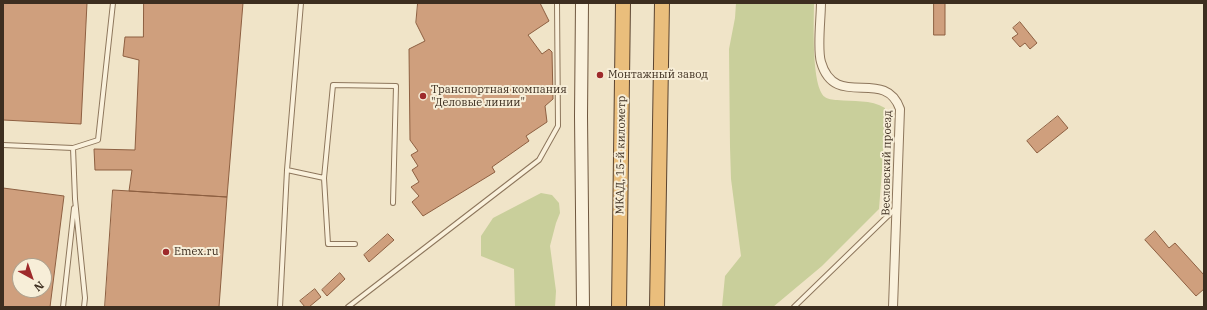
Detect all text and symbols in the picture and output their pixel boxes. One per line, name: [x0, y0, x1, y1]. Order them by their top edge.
place label: Монтажный завод: [608, 68, 708, 82]
marker: Монтажный завод: [595, 70, 605, 80]
place label: Транспортная компания "Деловые линии": [431, 83, 567, 109]
marker: Транспортная компания "Деловые линии": [418, 91, 428, 101]
street label: МКАД, 15-й километр: [613, 96, 629, 214]
street label: Весловский проезд: [879, 110, 895, 216]
place label: Emex.ru: [174, 245, 218, 259]
marker: Emex.ru: [161, 247, 171, 257]
north arrow: [12, 258, 52, 298]
text: N: [31, 278, 47, 295]

